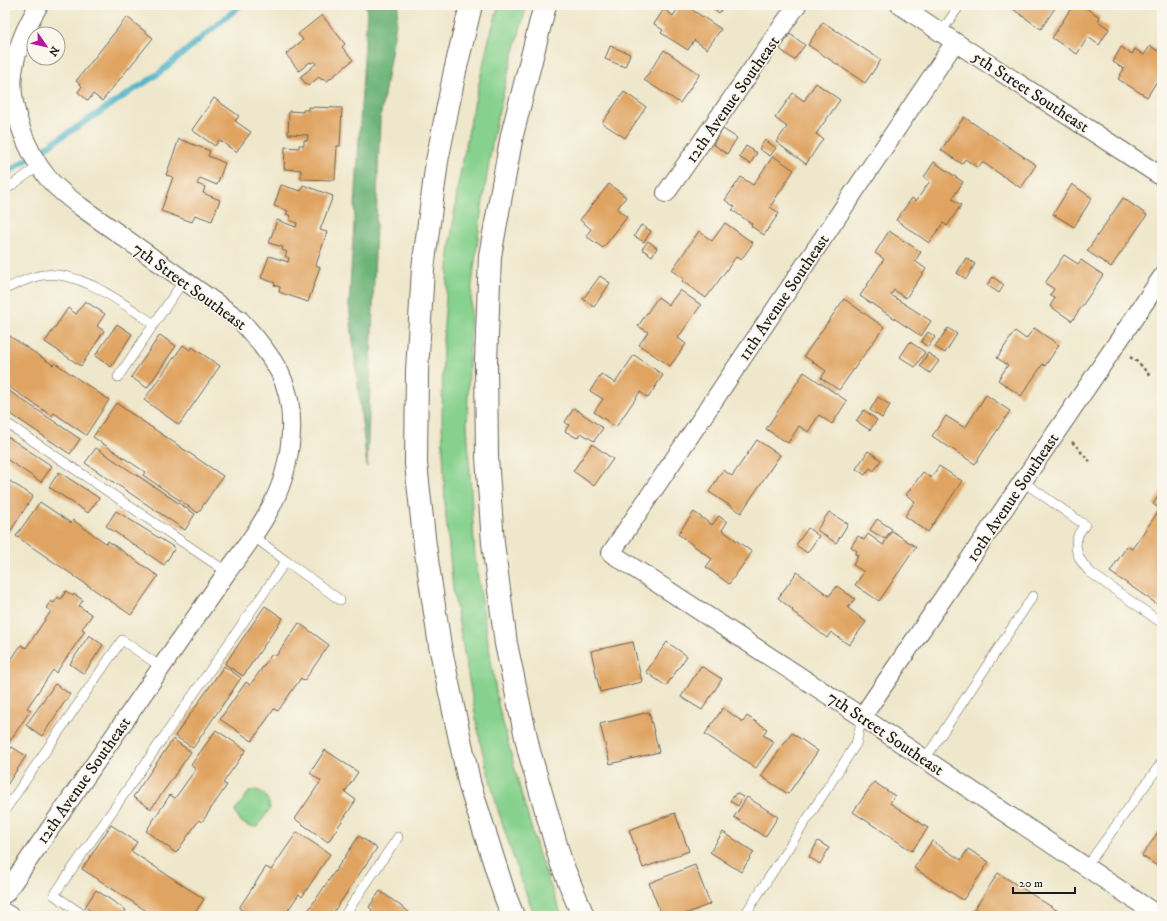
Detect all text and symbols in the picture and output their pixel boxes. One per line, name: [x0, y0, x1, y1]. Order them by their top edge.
north arrow: [26, 26, 66, 66]
street label: 12th Avenue Southeast: [681, 31, 785, 167]
text: N: [45, 43, 62, 59]
street label: 5th Street Southeast: [968, 46, 1094, 138]
street label: 11th Avenue Southeast: [733, 230, 835, 365]
street label: 7th Street Southeast: [128, 238, 251, 336]
street label: 10th Avenue Southeast: [961, 428, 1064, 566]
street label: 7th Street Southeast: [823, 687, 948, 781]
street label: 12th Avenue Southeast: [32, 712, 136, 848]
scale bar: [1013, 869, 1075, 895]
text: 20 m: [1019, 876, 1043, 891]

